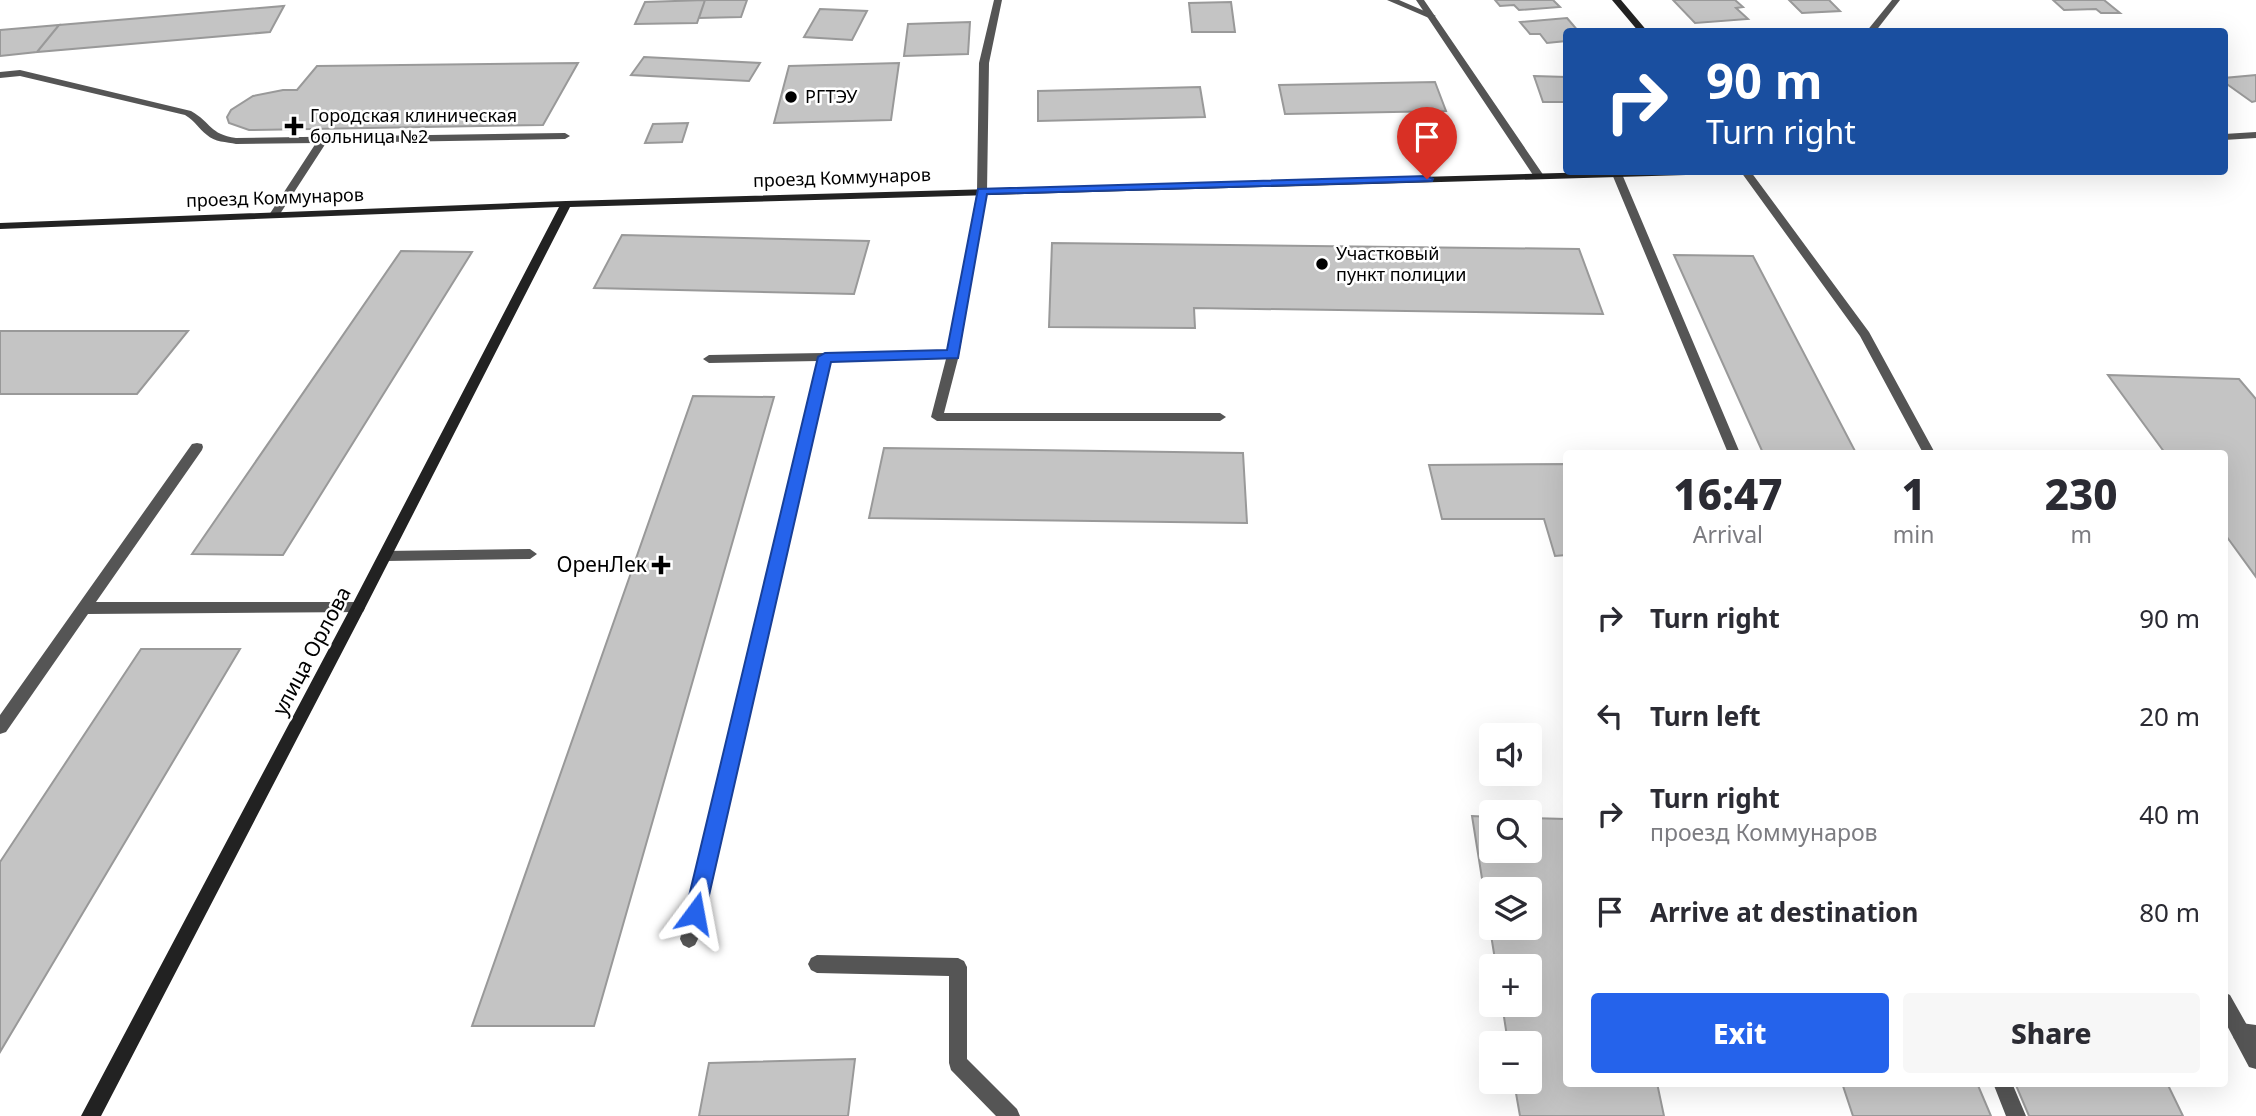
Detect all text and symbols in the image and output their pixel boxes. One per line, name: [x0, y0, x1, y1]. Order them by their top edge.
text: 90 m: [1706, 47, 1823, 113]
icon: right: [1591, 56, 1682, 147]
place label: РГТЭУ: [805, 84, 858, 108]
marker: РГТЭУ: [783, 89, 799, 105]
place label: Городская клиническая больница №2: [310, 103, 517, 148]
pin: [1397, 107, 1457, 179]
text: Turn right: [1706, 110, 1856, 153]
marker: Городская клиническая больница №2: [284, 116, 304, 136]
icon: arrive: [1408, 118, 1446, 156]
street label: проезд Коммунаров: [753, 162, 931, 192]
street label: проезд Коммунаров: [186, 182, 364, 212]
place label: Участковый пункт полиции: [1336, 241, 1466, 286]
marker: Участковый пункт полиции: [1314, 256, 1330, 272]
text: 16:47: [1673, 465, 1782, 522]
text: 1: [1901, 465, 1926, 522]
text: 230: [2045, 465, 2118, 522]
text: Arrival: [1693, 518, 1763, 550]
text: min: [1893, 518, 1934, 550]
text: m: [2070, 518, 2092, 550]
place label: ОренЛек: [556, 550, 647, 578]
marker: ОренЛек: [653, 557, 669, 573]
street label: улица Орлова: [265, 581, 357, 720]
icon: right: [1591, 599, 1629, 637]
text: Turn right: [1650, 600, 1780, 636]
text: 90 m: [2139, 600, 2200, 636]
icon: left: [1591, 697, 1629, 735]
text: Turn left: [1650, 698, 1761, 734]
text: 20 m: [2139, 698, 2200, 734]
map controls: [1479, 723, 1542, 1094]
button: sound: [1479, 723, 1542, 786]
text: Turn right: [1650, 780, 1780, 816]
icon: right: [1591, 795, 1629, 833]
text: 40 m: [2139, 796, 2200, 832]
button: search: [1479, 800, 1542, 863]
text: проезд Коммунаров: [1650, 816, 1878, 848]
position arrow: [658, 876, 732, 950]
button: layers: [1479, 877, 1542, 940]
icon: arrive: [1591, 893, 1629, 931]
text: Arrive at destination: [1650, 894, 1919, 930]
text: 80 m: [2139, 894, 2200, 930]
button: +: [1479, 954, 1542, 1017]
button: Exit: [1591, 993, 1889, 1073]
button: Share: [1903, 993, 2200, 1073]
button: −: [1479, 1031, 1542, 1094]

